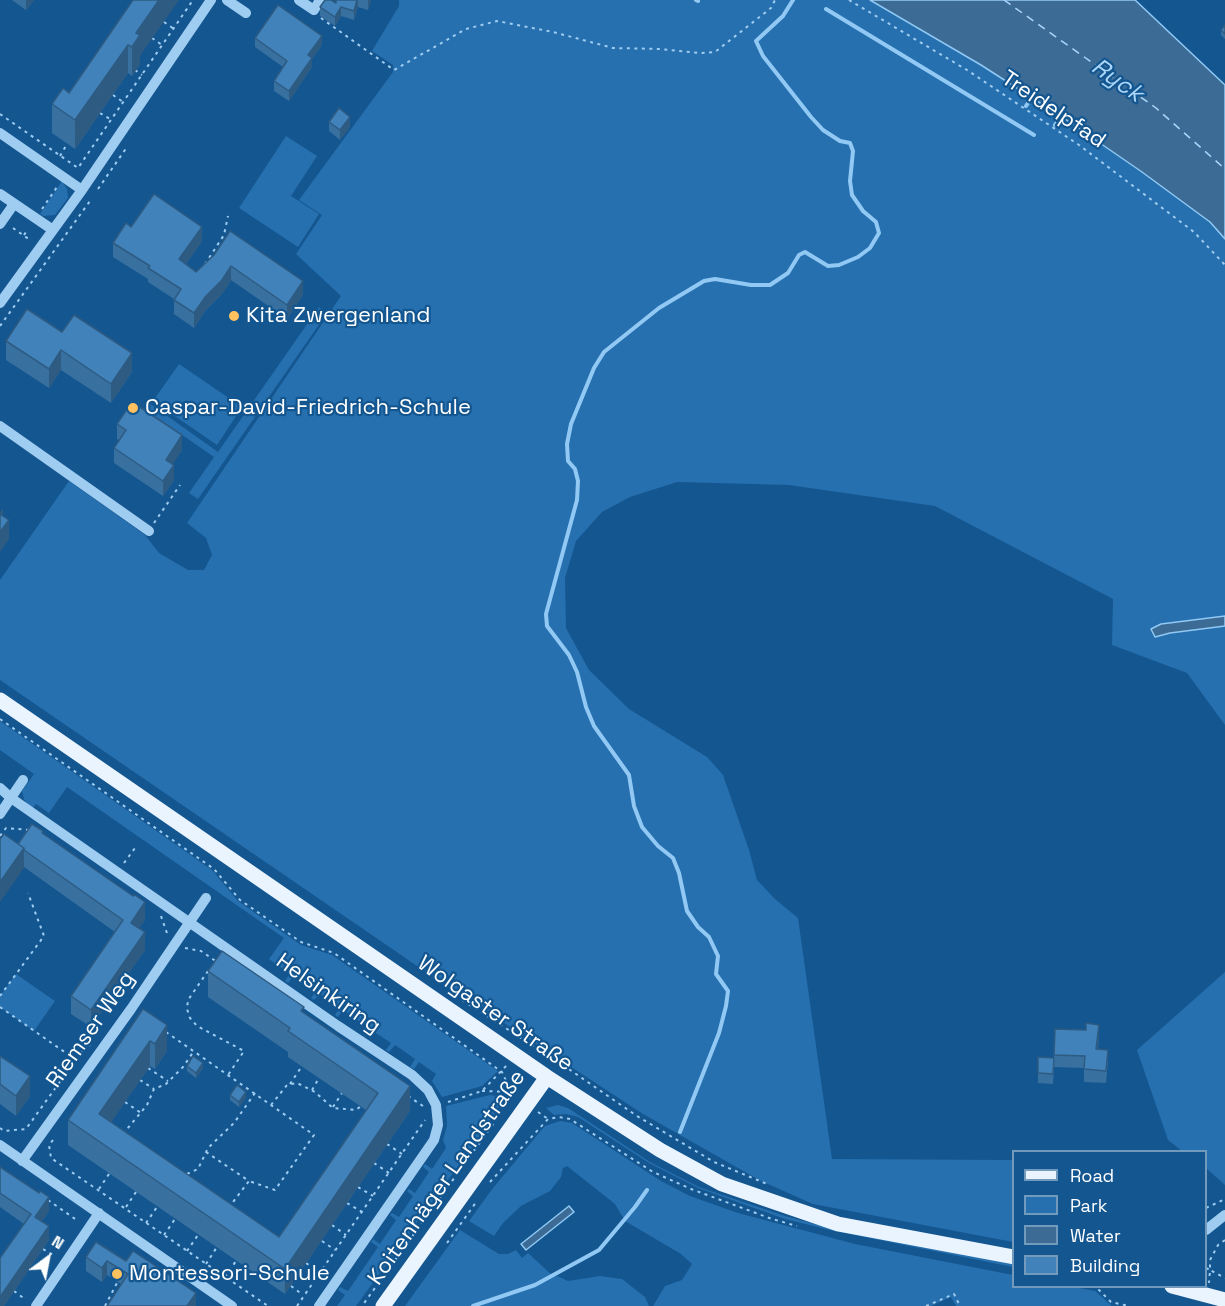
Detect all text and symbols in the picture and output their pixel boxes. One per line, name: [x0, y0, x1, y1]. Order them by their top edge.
water label: Ryck: [1085, 53, 1149, 109]
street label: Treidelpfad: [996, 66, 1110, 154]
place label: Kita Zwergenland: [246, 303, 430, 329]
marker: Kita Zwergenland: [227, 309, 241, 323]
place label: Caspar-David-Friedrich-Schule: [145, 395, 471, 421]
marker: Caspar-David-Friedrich-Schule: [126, 401, 140, 415]
street label: Helsinkiring: [271, 948, 385, 1040]
street label: Wolgaster Straße: [412, 951, 578, 1077]
street label: Riemser Weg: [41, 967, 141, 1093]
street label: Koitenhäger Landstraße: [363, 1065, 531, 1291]
legend: [1012, 1150, 1207, 1288]
text: Road: [1070, 1164, 1114, 1187]
text: Park: [1070, 1194, 1107, 1217]
text: Water: [1070, 1224, 1121, 1247]
north arrow: [18, 1228, 78, 1288]
text: N: [48, 1231, 68, 1254]
text: Building: [1070, 1254, 1140, 1277]
place label: Montessori-Schule: [129, 1261, 330, 1287]
marker: Montessori-Schule: [110, 1267, 124, 1281]

